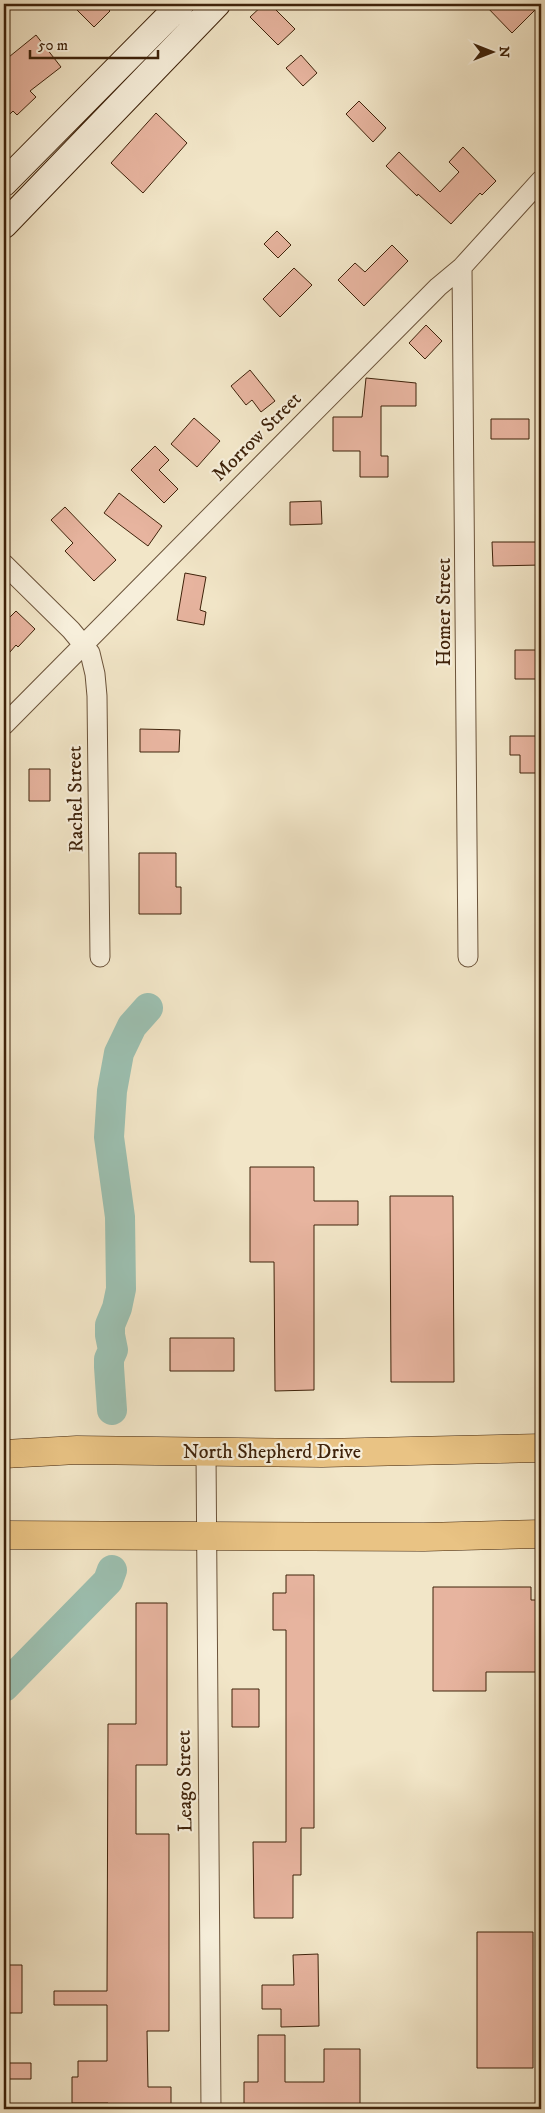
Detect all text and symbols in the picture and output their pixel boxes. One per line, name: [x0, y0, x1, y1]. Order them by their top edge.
scale bar: [30, 28, 158, 60]
north arrow: [468, 28, 518, 78]
text: 50 m: [38, 36, 68, 55]
text: N: [495, 46, 513, 58]
street label: Morrow Street: [207, 387, 307, 487]
street label: Homer Street: [432, 558, 457, 666]
street label: Rachel Street: [63, 745, 89, 853]
street label: North Shepherd Drive: [183, 1440, 361, 1465]
street label: Leago Street: [172, 1730, 198, 1832]

